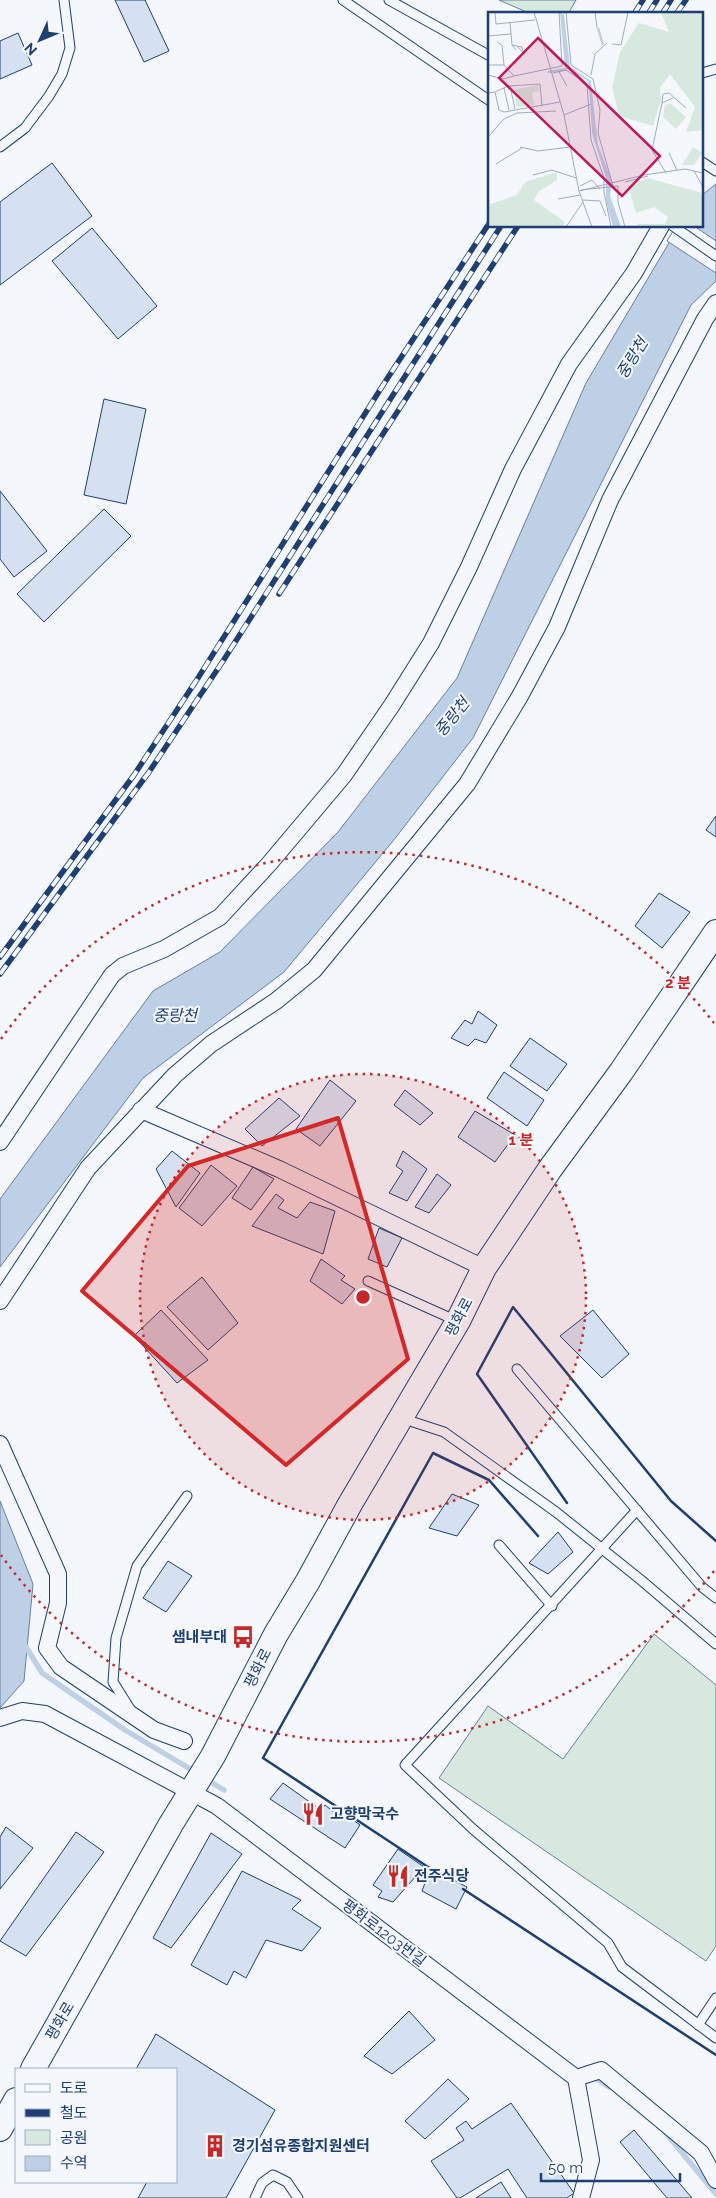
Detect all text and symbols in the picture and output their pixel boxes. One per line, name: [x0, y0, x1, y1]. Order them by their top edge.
inset map: [488, 12, 704, 228]
north arrow: [15, 15, 65, 65]
text: N: [21, 40, 40, 58]
water label: 중랑천: [612, 332, 653, 382]
water label: 중랑천: [431, 692, 475, 740]
text: 2 분: [665, 974, 691, 992]
water label: 중랑천: [153, 1006, 199, 1025]
text: 1 분: [509, 1131, 534, 1149]
centre of rings: [354, 1288, 372, 1306]
street label: 평화로: [441, 1294, 477, 1340]
bus stop icon: 샘내부대: [230, 1624, 256, 1650]
place label: 샘내부대: [172, 1628, 227, 1646]
street label: 평화로: [241, 1645, 275, 1691]
restaurant icon: 고향막국수: [300, 1801, 326, 1827]
place label: 고향막국수: [330, 1805, 399, 1823]
restaurant icon: 전주식당: [385, 1863, 411, 1889]
place label: 전주식당: [414, 1867, 469, 1885]
street label: 평화로1203번길: [338, 1896, 430, 1970]
street label: 평화로: [42, 1999, 78, 2043]
legend: [15, 2068, 178, 2183]
text: 도로: [60, 2079, 88, 2097]
text: 철도: [60, 2104, 88, 2122]
text: 공원: [60, 2129, 88, 2147]
building icon: 경기섬유종합지원센터: [202, 2133, 228, 2159]
place label: 경기섬유종합지원센터: [232, 2137, 370, 2155]
scale bar: [541, 2150, 680, 2182]
text: 수역: [60, 2154, 88, 2172]
text: 50 m: [548, 2159, 583, 2177]

